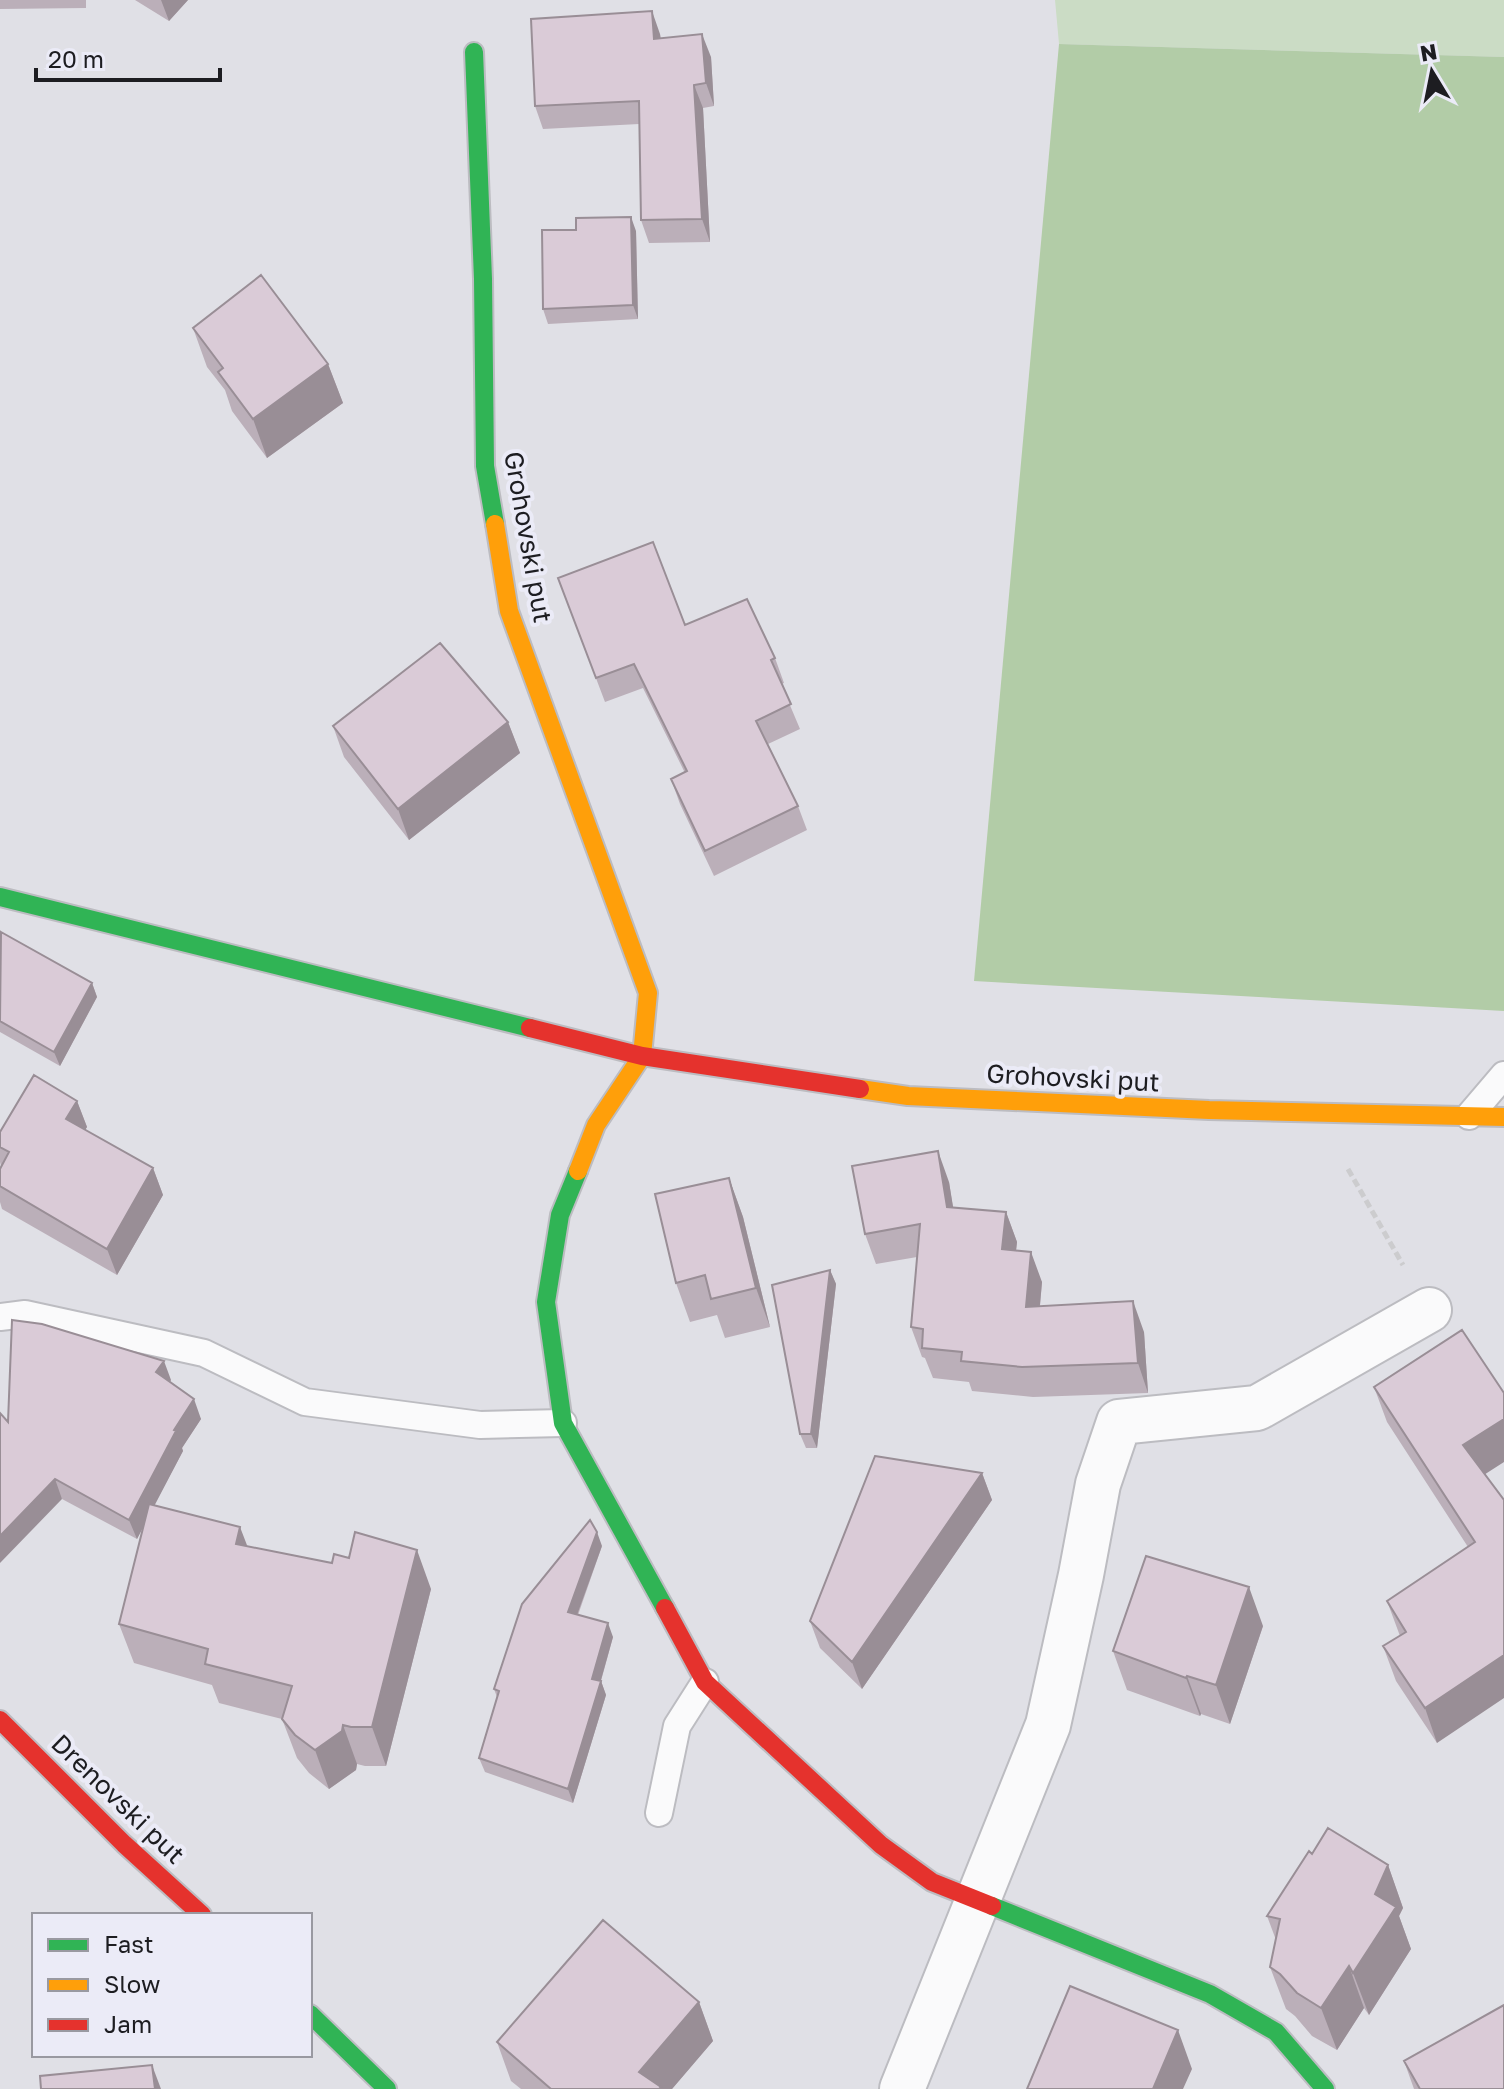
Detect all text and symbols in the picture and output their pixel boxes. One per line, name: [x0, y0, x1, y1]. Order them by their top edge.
scale bar: [36, 32, 220, 82]
north arrow: [1392, 32, 1472, 112]
text: N: [1418, 37, 1439, 67]
text: 20 m: [48, 44, 104, 73]
street label: Grohovski put: [498, 449, 559, 625]
street label: Grohovski put: [986, 1057, 1160, 1098]
street label: Drenovski put: [45, 1727, 191, 1870]
legend: [32, 1913, 312, 2057]
text: Fast: [104, 1929, 154, 1958]
text: Slow: [104, 1969, 160, 1998]
text: Jam: [104, 2009, 152, 2038]

